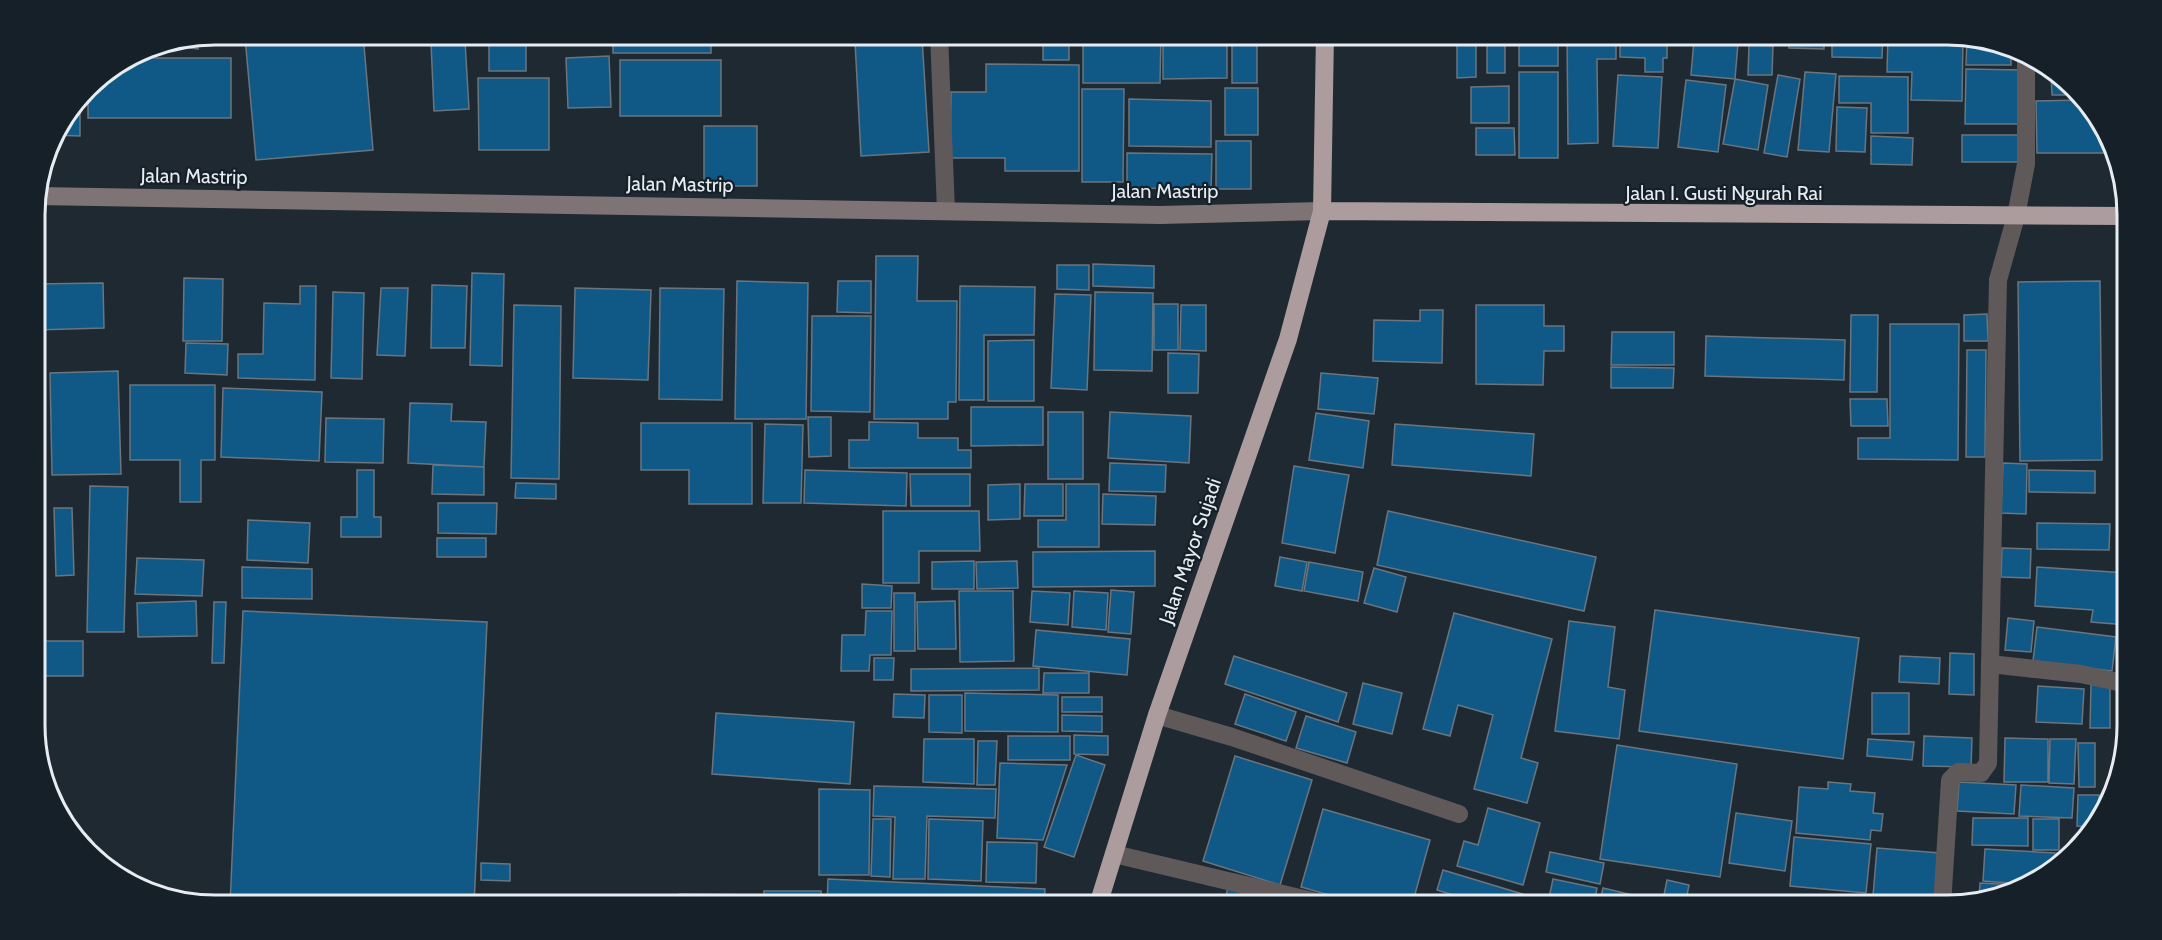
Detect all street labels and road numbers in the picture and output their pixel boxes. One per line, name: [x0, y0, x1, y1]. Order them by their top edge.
street label: Jalan Mastrip: [139, 163, 248, 189]
street label: Jalan Mastrip: [625, 171, 734, 197]
street label: Jalan Mastrip: [1111, 179, 1218, 203]
street label: Jalan I. Gusti Ngurah Rai: [1625, 181, 1822, 205]
street label: Jalan Mayor Sujadi: [1153, 475, 1226, 628]

